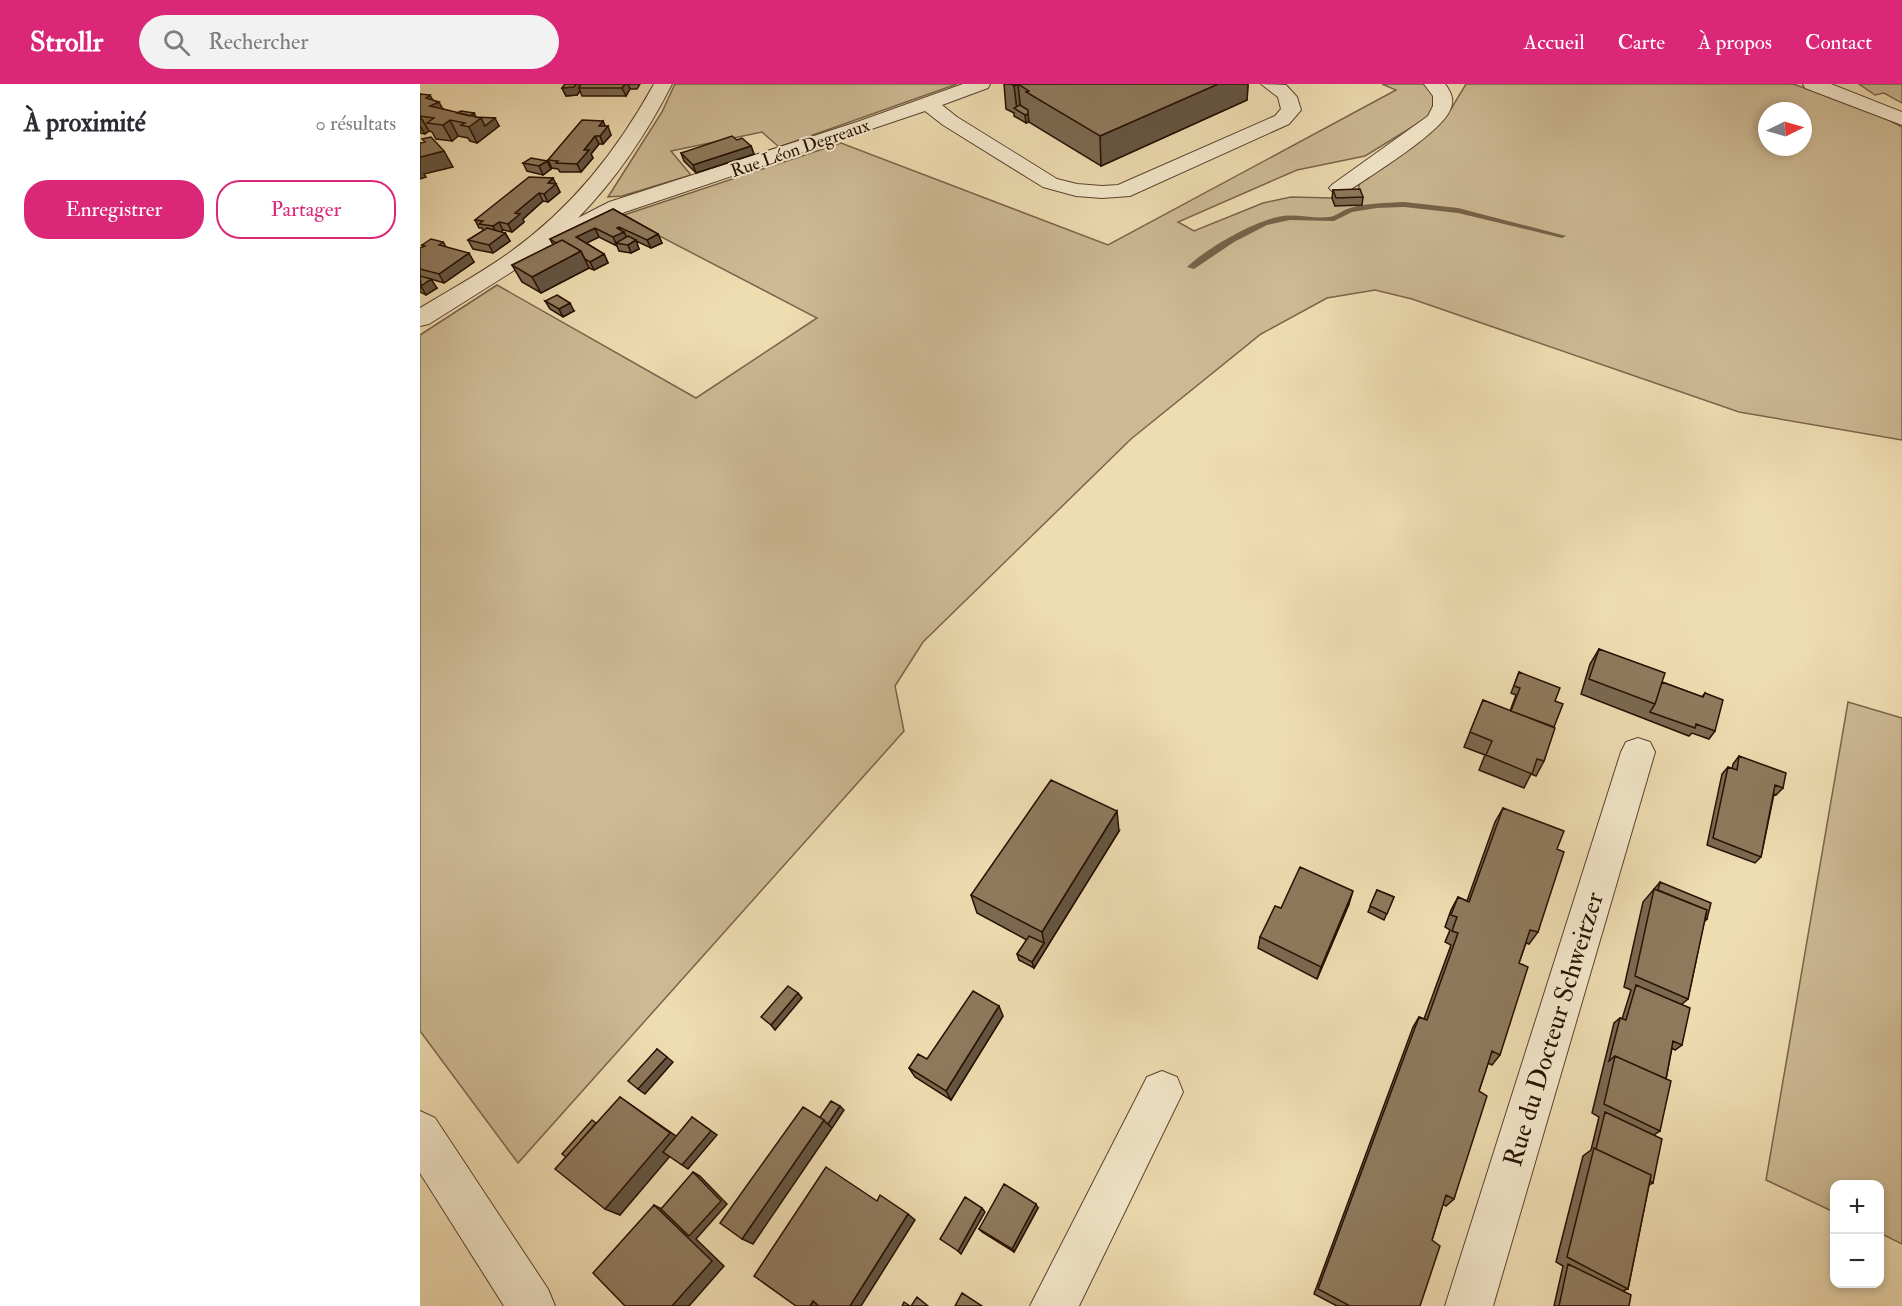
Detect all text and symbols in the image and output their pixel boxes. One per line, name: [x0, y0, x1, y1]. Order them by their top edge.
search box: [139, 15, 559, 69]
text: Strollr: [30, 25, 103, 60]
icon: search: [160, 26, 193, 59]
text: Rechercher: [208, 28, 308, 56]
text: Accueil: [1524, 29, 1585, 56]
text: Carte: [1618, 29, 1665, 56]
text: À propos: [1698, 29, 1772, 56]
text: Contact: [1805, 29, 1872, 56]
north arrow: [1758, 102, 1812, 156]
text: À proximité: [24, 107, 146, 139]
text: 0 résultats: [316, 111, 396, 136]
street label: Rue Léon Degreaux: [728, 114, 873, 183]
button: Enregistrer: [24, 180, 204, 239]
button: Partager: [216, 180, 396, 239]
street label: Rue du Docteur Schweitzer: [1497, 888, 1611, 1170]
map controls: [1830, 1180, 1884, 1288]
button: +: [1830, 1180, 1884, 1234]
button: −: [1830, 1234, 1884, 1288]

